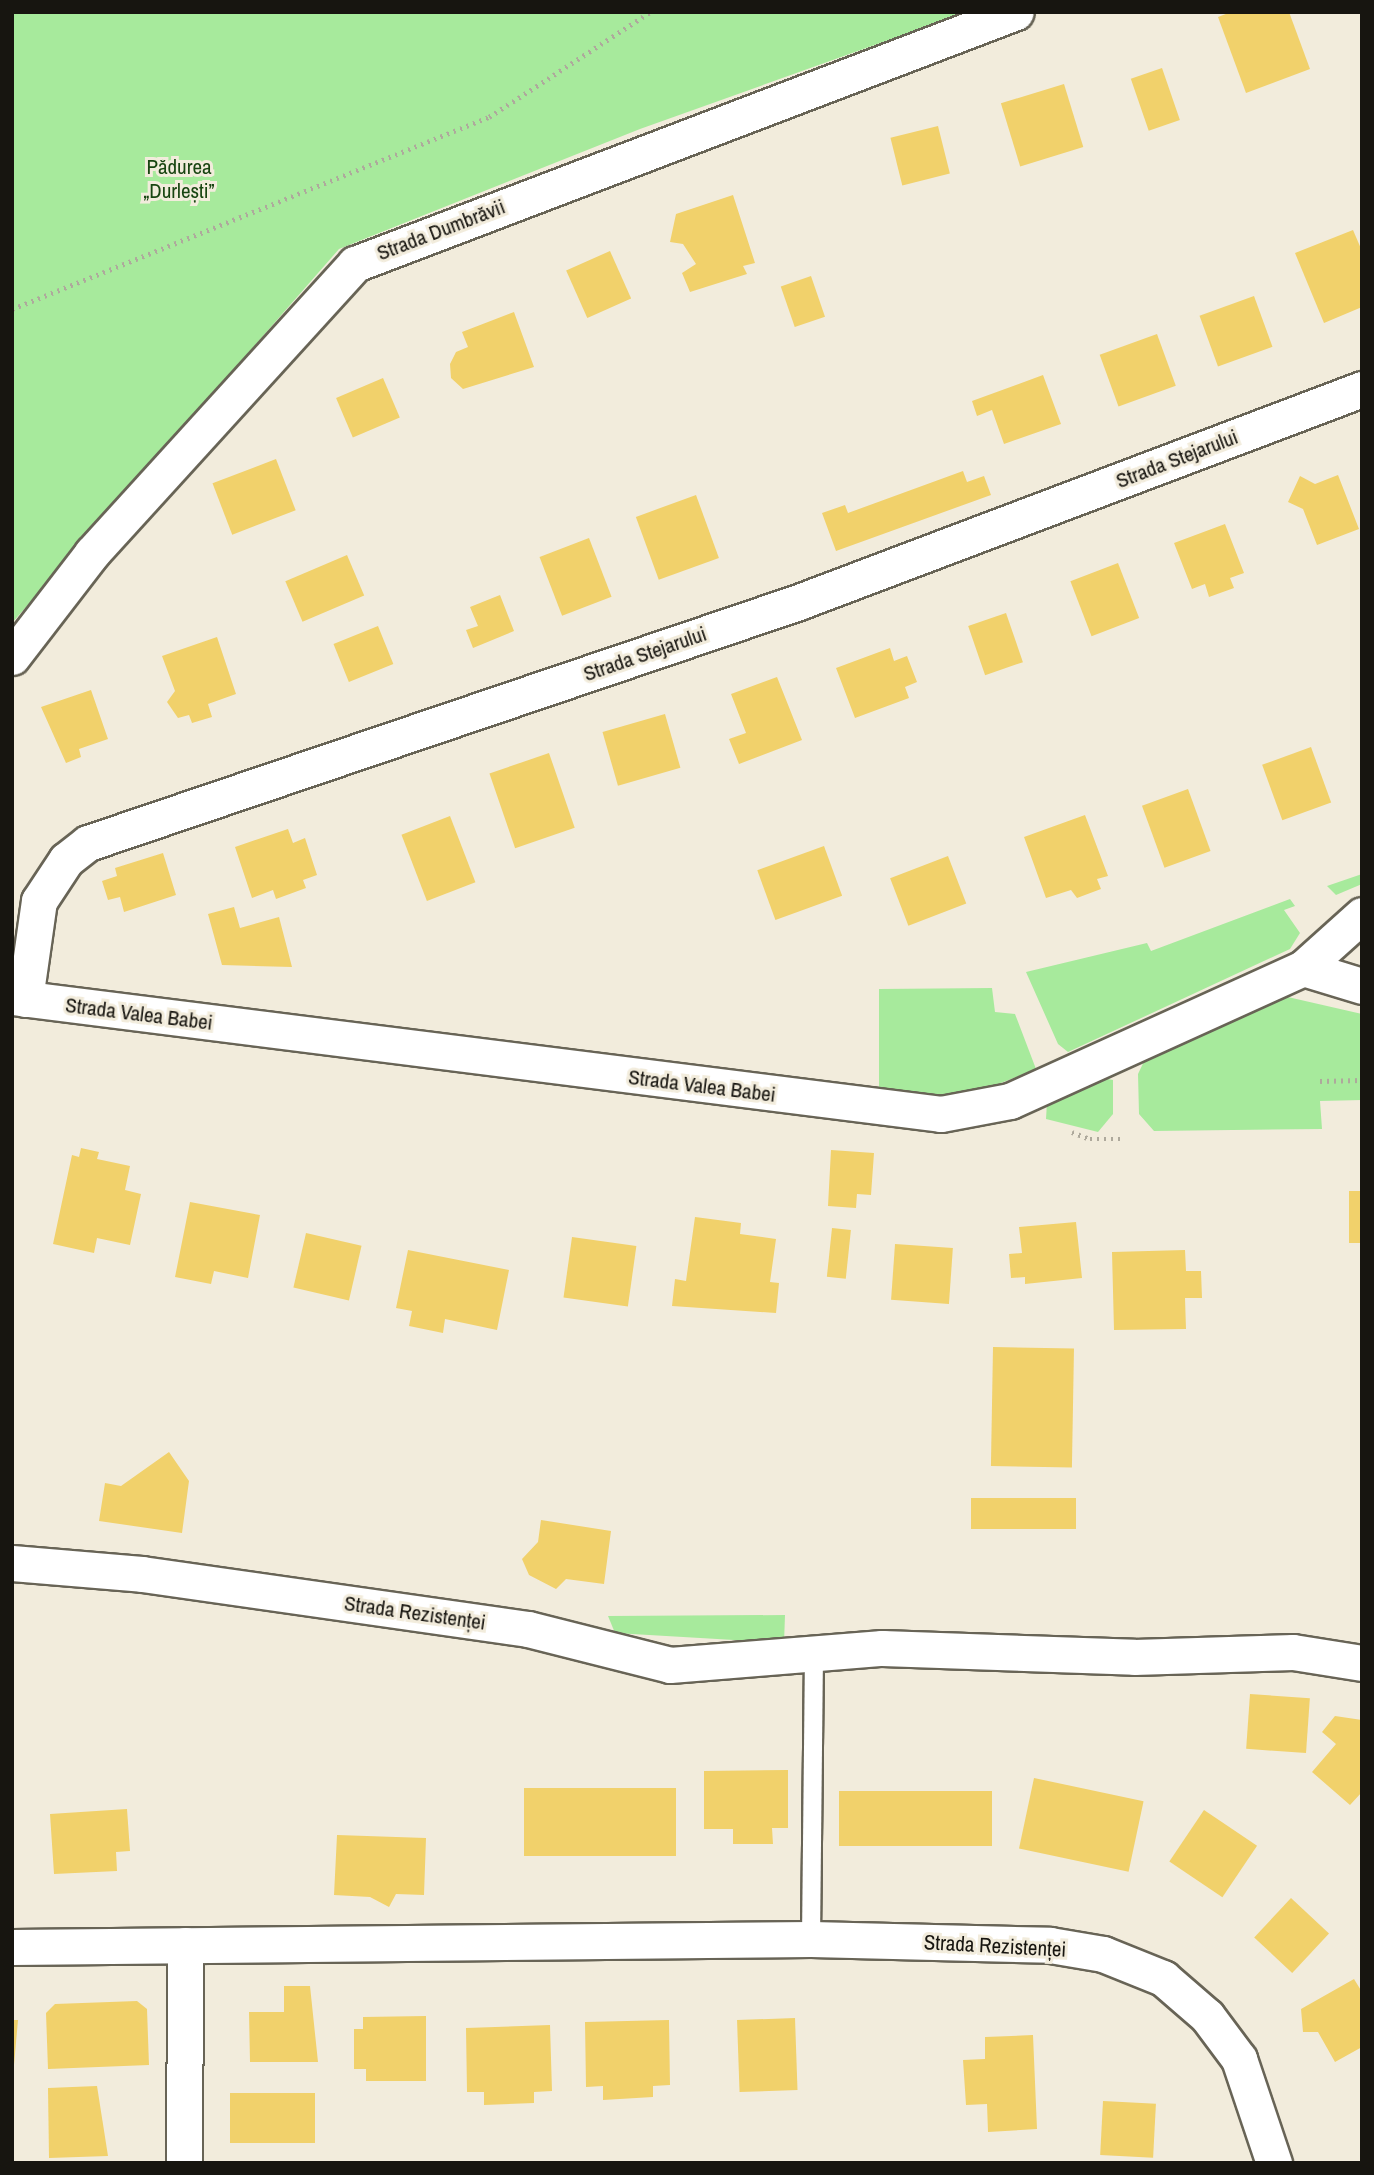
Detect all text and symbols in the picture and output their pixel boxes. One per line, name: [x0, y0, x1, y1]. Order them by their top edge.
park label: Pădurea „Durlești”: [144, 154, 214, 204]
street label: Strada Dumbrăvii: [373, 194, 509, 266]
street label: Strada Stejarului: [1113, 424, 1241, 494]
street label: Strada Stejarului: [580, 621, 710, 687]
street label: Strada Valea Babei: [64, 992, 214, 1036]
street label: Strada Valea Babei: [627, 1064, 777, 1108]
street label: Strada Rezistenței: [343, 1591, 487, 1635]
street label: Strada Rezistenței: [923, 1930, 1067, 1962]

